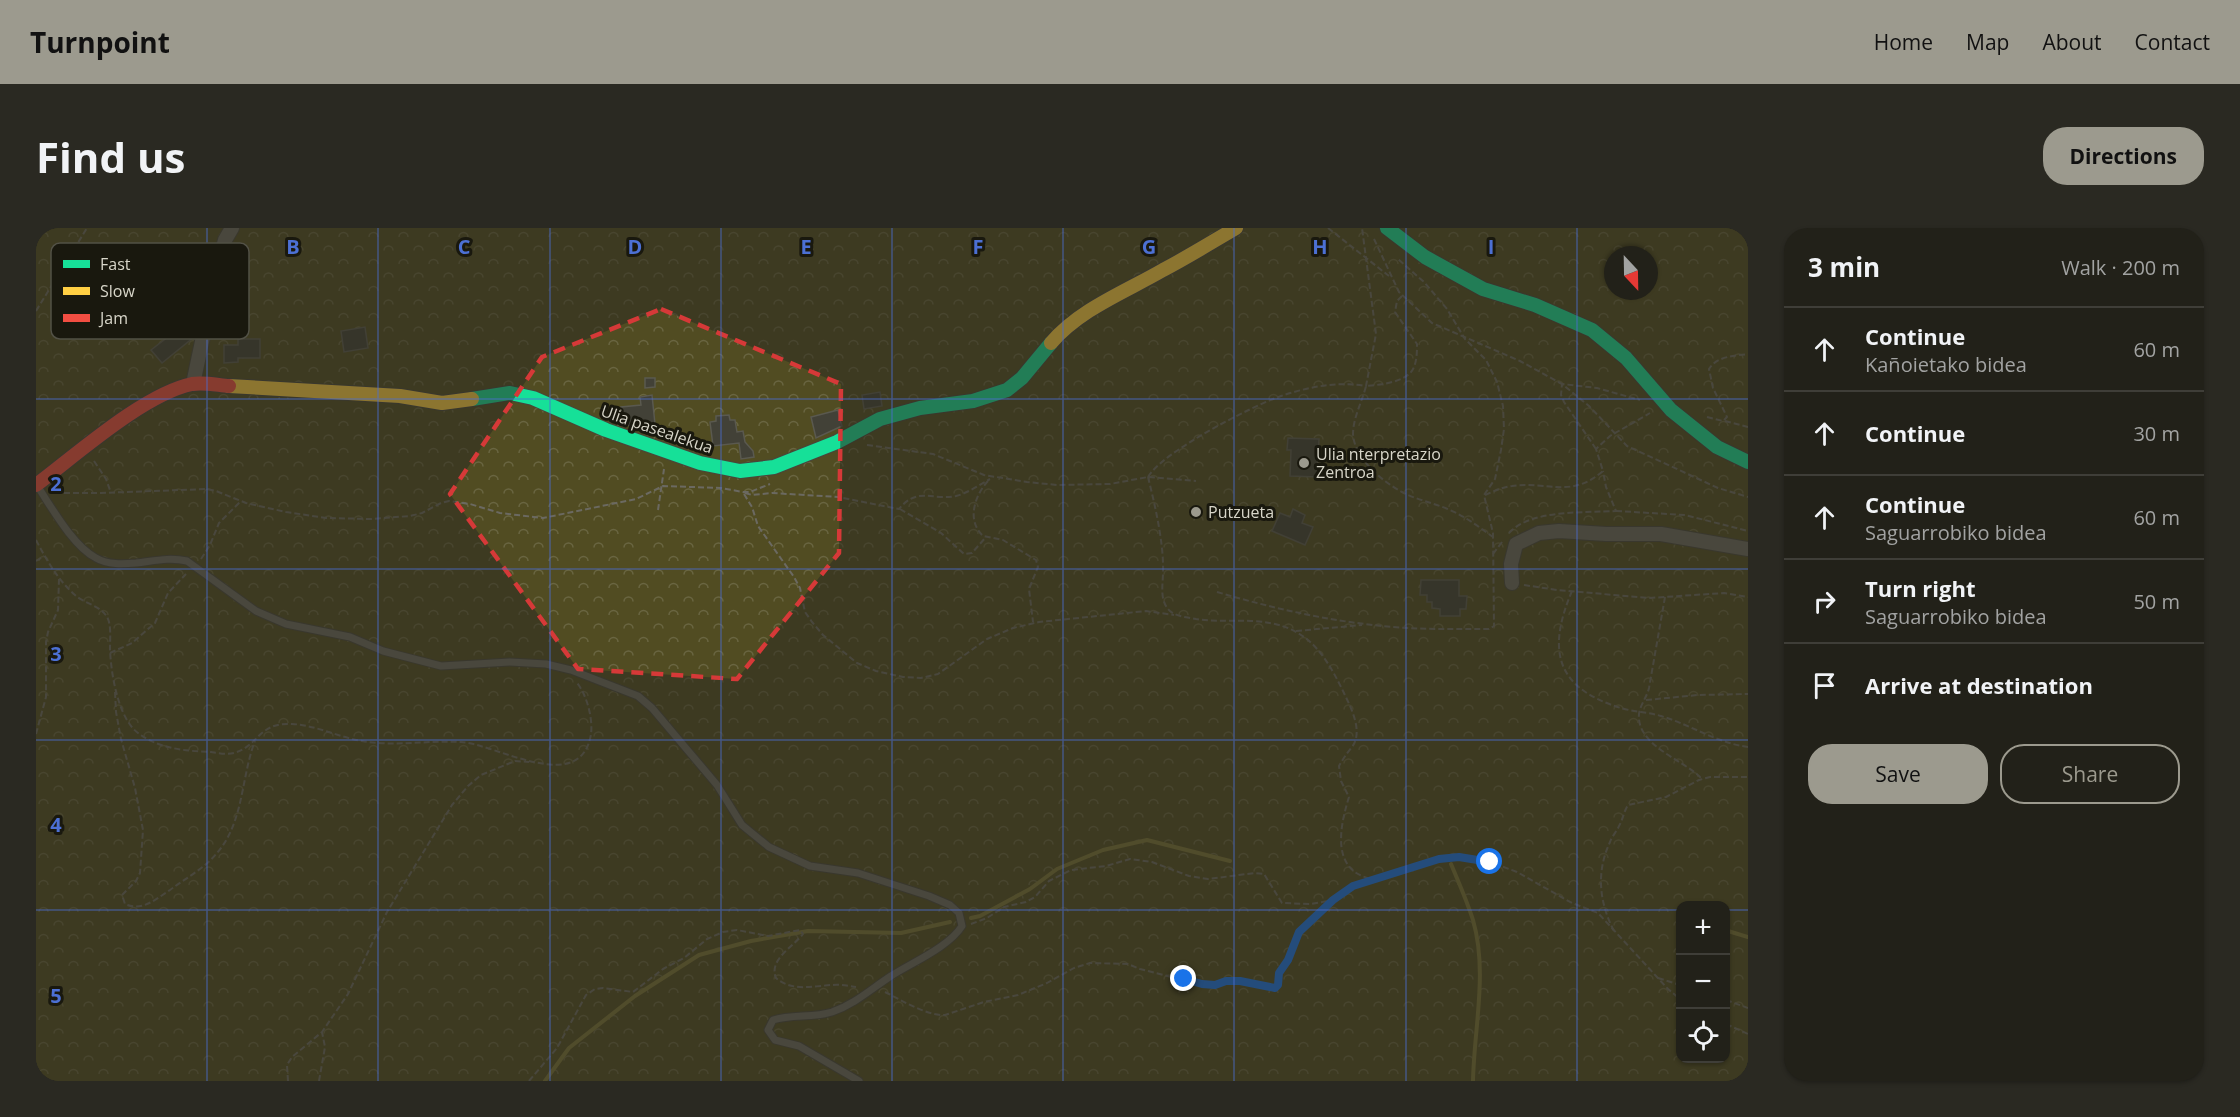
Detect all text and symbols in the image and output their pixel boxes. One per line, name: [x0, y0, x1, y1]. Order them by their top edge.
text: Turnpoint: [30, 23, 170, 61]
text: Home: [1874, 28, 1933, 56]
text: Map: [1966, 28, 2009, 56]
text: About: [2042, 28, 2102, 56]
text: Contact: [2135, 28, 2210, 56]
button: Directions: [2043, 127, 2204, 185]
text: Find us: [36, 128, 185, 185]
text: B: [286, 233, 300, 260]
text: C: [458, 233, 471, 260]
text: D: [628, 233, 642, 260]
text: E: [800, 233, 812, 260]
text: F: [973, 233, 983, 260]
text: G: [1142, 233, 1156, 260]
text: H: [1312, 233, 1328, 260]
text: I: [1488, 233, 1494, 260]
legend: [51, 243, 249, 339]
north arrow: [1604, 246, 1658, 300]
text: 3 min: [1808, 249, 1880, 285]
text: Fast: [100, 253, 131, 275]
text: Walk · 200 m: [2061, 254, 2180, 281]
text: Slow: [100, 280, 135, 302]
text: Jam: [98, 307, 128, 329]
text: Continue: [1865, 321, 1965, 351]
icon: ahead: [1808, 333, 1841, 366]
text: 60 m: [2133, 336, 2180, 363]
text: Kañoietako bidea: [1865, 351, 2027, 378]
street label: Ulia pasealekua: [598, 400, 716, 458]
icon: ahead: [1808, 417, 1841, 450]
text: Continue: [1865, 418, 1965, 448]
text: 30 m: [2133, 420, 2180, 447]
place label: Ulia nterpretazio Zentroa: [1316, 443, 1441, 483]
marker: Ulia nterpretazio Zentroa: [1297, 456, 1311, 470]
text: 2: [50, 470, 62, 497]
text: Continue: [1865, 489, 1965, 519]
place label: Putzueta: [1208, 501, 1274, 523]
icon: ahead: [1808, 501, 1841, 534]
text: 60 m: [2133, 504, 2180, 531]
marker: Putzueta: [1189, 505, 1203, 519]
text: Saguarrobiko bidea: [1865, 519, 2047, 546]
text: Turn right: [1865, 573, 1976, 603]
icon: right: [1808, 585, 1841, 618]
text: 50 m: [2133, 588, 2180, 615]
text: Saguarrobiko bidea: [1865, 603, 2047, 630]
text: 3: [50, 640, 62, 667]
icon: arrive: [1808, 669, 1841, 702]
text: Arrive at destination: [1865, 670, 2093, 700]
button: Save: [1808, 744, 1988, 804]
button: Share: [2000, 744, 2180, 804]
text: 4: [50, 811, 62, 838]
route start: [1476, 848, 1502, 874]
map controls: [1676, 901, 1730, 1063]
button: +: [1676, 901, 1730, 955]
button: −: [1676, 955, 1730, 1009]
route end: [1170, 965, 1196, 991]
text: 5: [50, 982, 62, 1009]
button: locate: [1676, 1009, 1730, 1063]

